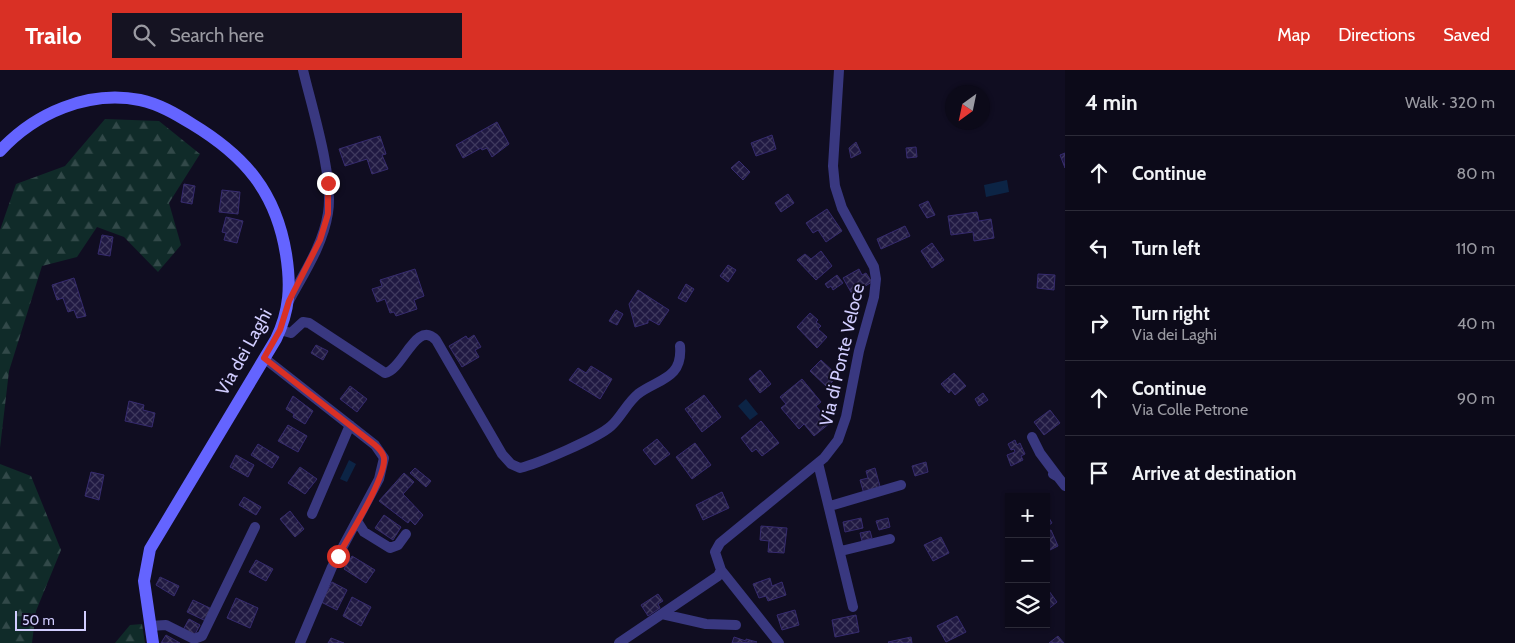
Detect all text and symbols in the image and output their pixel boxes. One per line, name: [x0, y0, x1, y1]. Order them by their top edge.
search box: [112, 13, 462, 58]
text: Trailo: [25, 21, 82, 50]
icon: search: [130, 21, 158, 49]
text: Search here: [170, 24, 264, 47]
text: Map: [1277, 24, 1310, 46]
text: Directions: [1338, 24, 1415, 46]
text: Saved: [1443, 24, 1490, 46]
north arrow: [945, 85, 990, 130]
text: 4 min: [1085, 90, 1138, 115]
text: Walk · 320 m: [1405, 93, 1495, 112]
icon: ahead: [1085, 159, 1113, 187]
text: Continue: [1132, 162, 1206, 185]
text: 80 m: [1457, 164, 1495, 183]
route end: [317, 172, 340, 195]
icon: left: [1085, 234, 1113, 262]
text: Turn left: [1132, 237, 1200, 260]
text: 110 m: [1456, 239, 1495, 258]
street label: Via di Ponte Veloce: [815, 282, 869, 428]
text: Turn right: [1132, 302, 1210, 325]
street label: Via dei Laghi: [211, 305, 277, 399]
icon: right: [1085, 309, 1113, 337]
text: 40 m: [1457, 314, 1495, 333]
text: Via dei Laghi: [1132, 325, 1217, 344]
text: Continue: [1132, 377, 1206, 400]
icon: ahead: [1085, 384, 1113, 412]
text: 90 m: [1457, 389, 1495, 408]
text: Via Colle Petrone: [1132, 400, 1248, 419]
icon: arrive: [1085, 459, 1113, 487]
text: Arrive at destination: [1132, 462, 1296, 485]
map controls: [1005, 493, 1050, 628]
button: +: [1005, 493, 1050, 538]
button: −: [1005, 538, 1050, 583]
route start: [327, 545, 350, 568]
button: layers: [1005, 583, 1050, 628]
scale bar: [15, 608, 86, 631]
text: 50 m: [22, 611, 55, 629]

